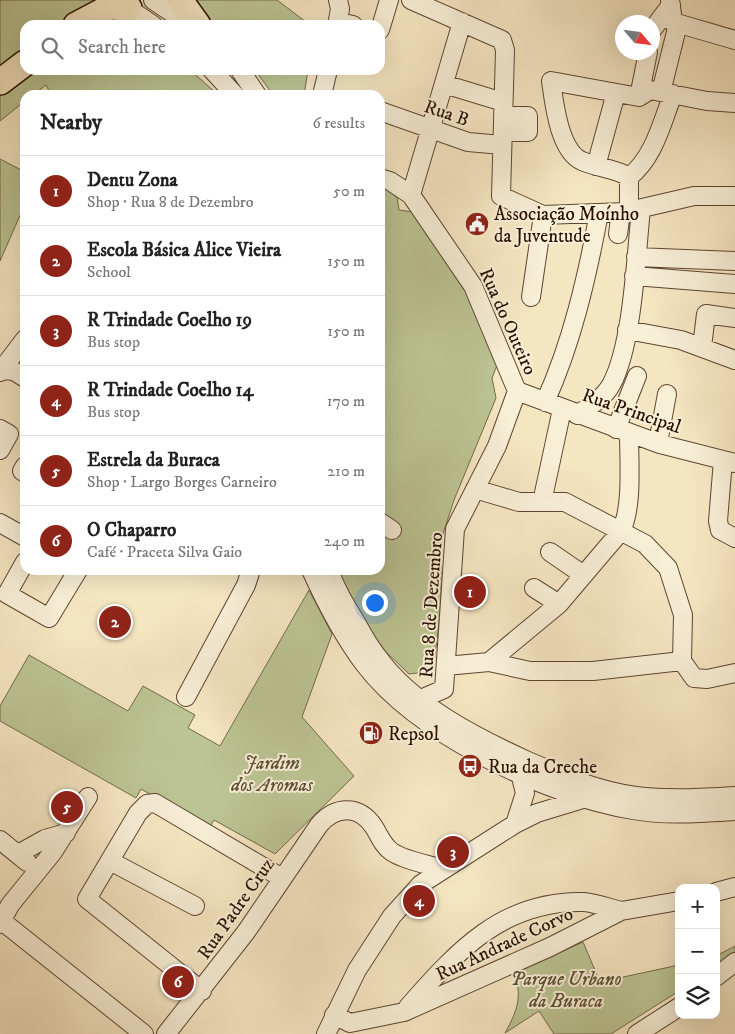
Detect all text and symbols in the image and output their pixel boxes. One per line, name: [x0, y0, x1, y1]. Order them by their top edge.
north arrow: [615, 15, 660, 60]
search box: [20, 20, 385, 75]
icon: search: [38, 34, 66, 62]
text: Search here: [78, 36, 166, 59]
street label: Rua B: [421, 95, 472, 132]
text: Nearby: [40, 110, 102, 136]
text: 6 results: [312, 113, 365, 133]
text: Dentu Zona: [87, 169, 178, 192]
text: 1: [53, 181, 59, 201]
text: 50 m: [333, 181, 365, 201]
text: Shop · Rua 8 de Dezembro: [87, 192, 254, 212]
place label: Associação Moínho da Juventude: [494, 203, 639, 248]
public building icon: Associação Moínho da Juventude: [464, 211, 490, 237]
text: Escola Básica Alice Vieira: [87, 239, 281, 262]
text: 2: [52, 251, 60, 271]
text: 150 m: [327, 251, 365, 271]
text: School: [87, 262, 131, 282]
street label: Rua do Outeiro: [474, 265, 541, 379]
text: R Trindade Coelho 19: [87, 309, 252, 332]
text: 3: [53, 321, 59, 341]
text: 150 m: [327, 321, 365, 341]
text: Bus stop: [87, 332, 140, 352]
text: R Trindade Coelho 14: [87, 379, 254, 402]
street label: Rua Principal: [579, 384, 684, 439]
text: 4: [51, 391, 61, 411]
text: 170 m: [327, 391, 365, 411]
text: Bus stop: [87, 402, 140, 422]
text: Estrela da Buraca: [87, 449, 220, 472]
text: 5: [52, 461, 60, 481]
text: 210 m: [327, 461, 365, 481]
text: Shop · Largo Borges Carneiro: [87, 472, 277, 492]
text: O Chaparro: [87, 519, 176, 542]
text: 6: [52, 531, 60, 551]
text: 240 m: [324, 531, 365, 551]
street label: Rua 8 de Dezembro: [415, 531, 448, 679]
text: Café · Praceta Silva Gaio: [87, 542, 242, 562]
pin: 1: [454, 573, 486, 611]
your location: [362, 590, 388, 616]
pin: 2: [99, 603, 131, 641]
fuel station icon: Repsol: [358, 720, 384, 746]
place label: Repsol: [388, 723, 439, 746]
park label: Jardim dos Aromas: [230, 752, 314, 797]
bus stop icon: Rua da Creche: [457, 753, 483, 779]
place label: Rua da Creche: [488, 756, 597, 779]
pin: 5: [51, 788, 83, 826]
pin: 3: [437, 833, 469, 871]
street label: Rua Padre Cruz: [193, 854, 280, 964]
pin: 4: [403, 882, 435, 920]
map controls: [675, 884, 720, 1019]
button: +: [675, 884, 720, 929]
street label: Rua Andrade Corvo: [432, 903, 577, 986]
button: −: [675, 929, 720, 974]
pin: 6: [162, 963, 194, 1001]
park label: Parque Urbano da Buraca: [510, 968, 622, 1013]
button: layers: [675, 974, 720, 1019]

